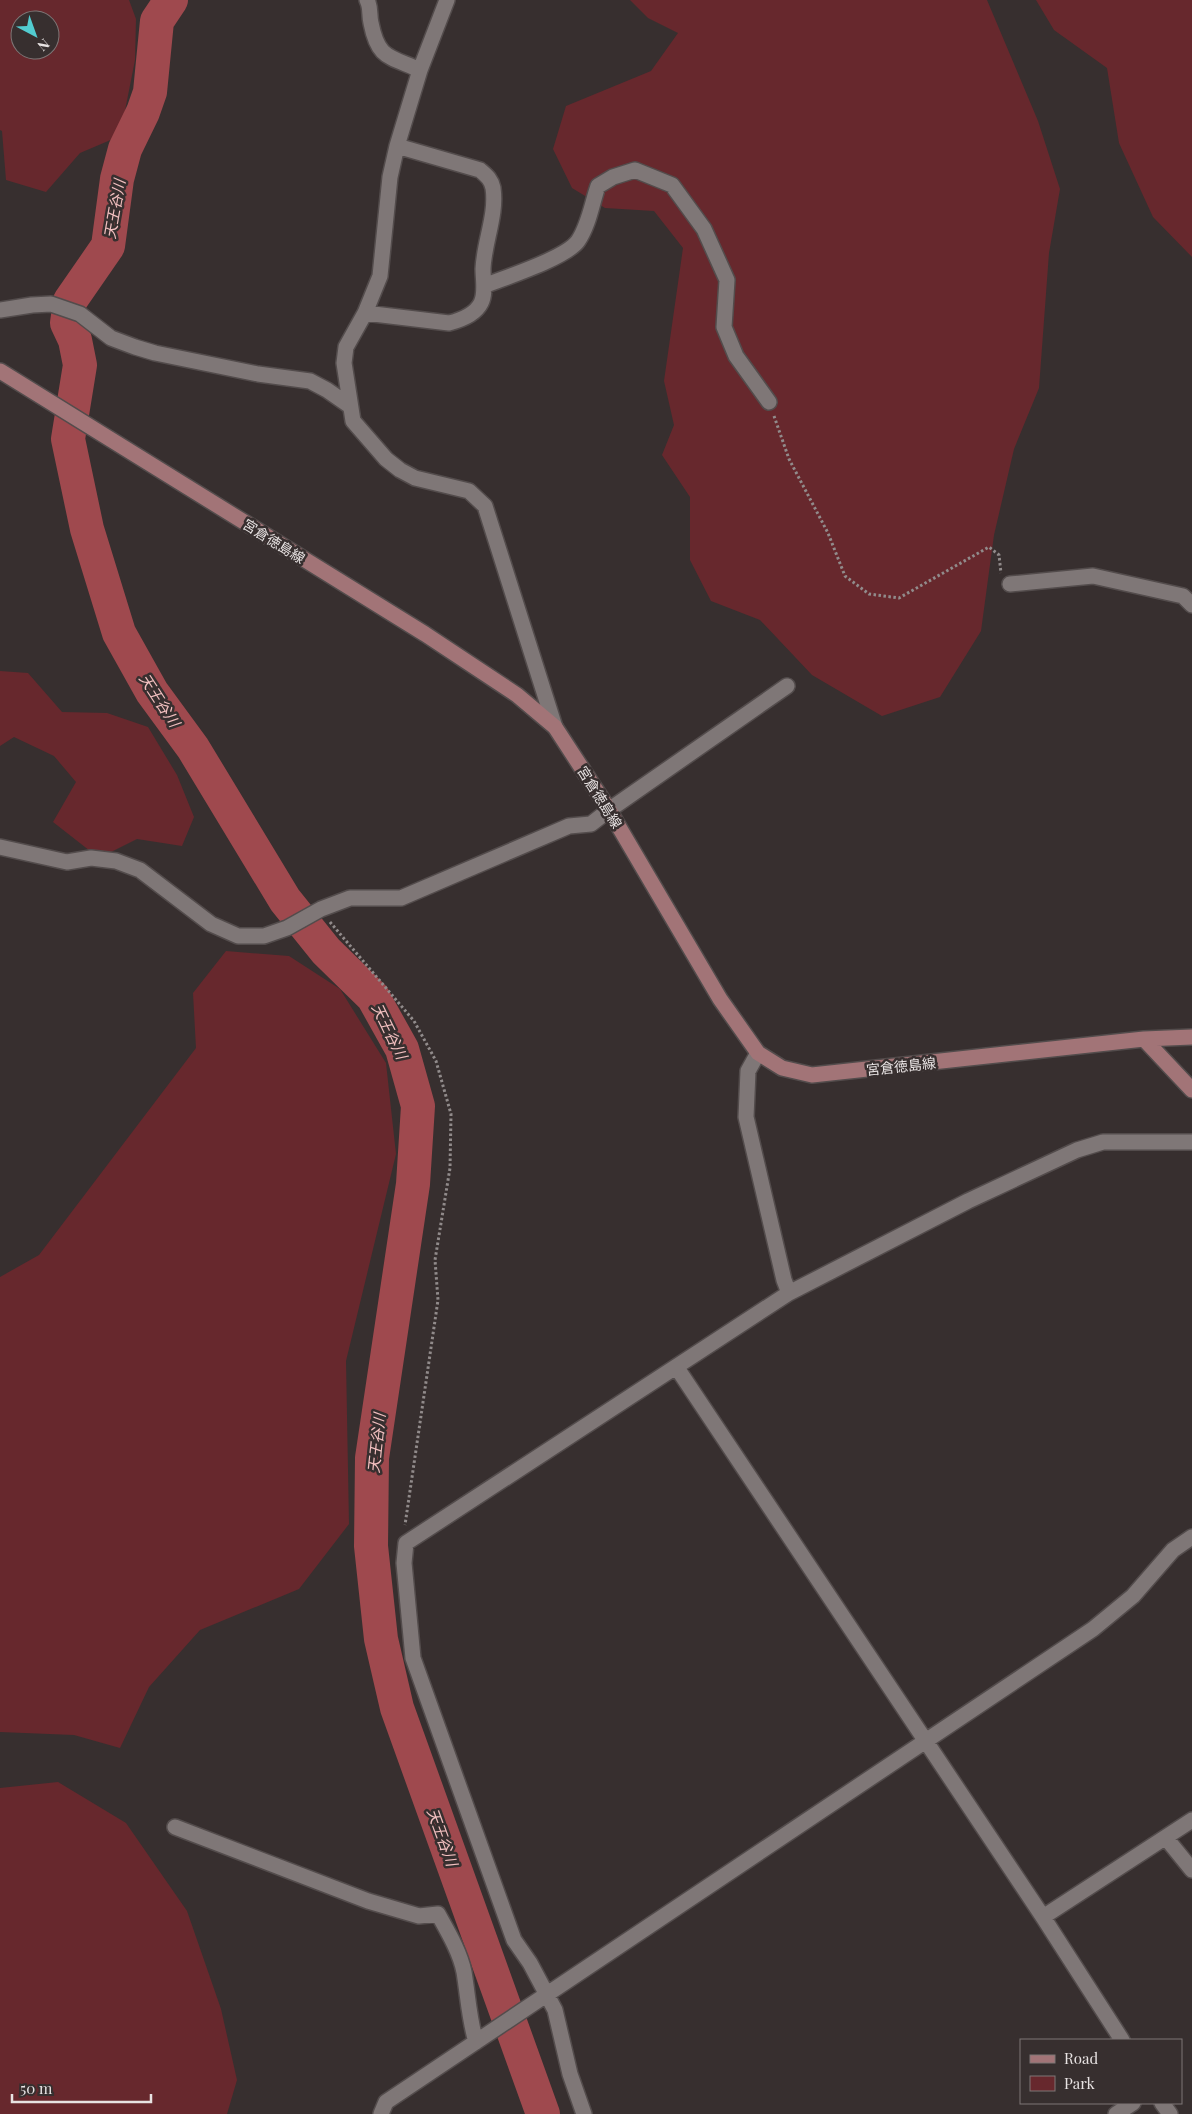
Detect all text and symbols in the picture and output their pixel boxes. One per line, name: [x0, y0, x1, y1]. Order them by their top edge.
north arrow: [10, 10, 60, 60]
text: N: [34, 35, 54, 56]
water label: 天王谷川: [99, 176, 129, 240]
street label: 宮倉徳島線: [239, 514, 309, 568]
water label: 天王谷川: [135, 669, 186, 732]
street label: 宮倉徳島線: [573, 762, 627, 832]
water label: 天王谷川: [368, 1000, 413, 1064]
street label: 宮倉徳島線: [865, 1053, 937, 1079]
water label: 天王谷川: [363, 1410, 389, 1474]
water label: 天王谷川: [423, 1805, 463, 1870]
legend: [1020, 2039, 1182, 2104]
text: Road: [1064, 2048, 1098, 2068]
scale bar: [12, 2072, 151, 2104]
text: Park: [1064, 2073, 1096, 2093]
text: 50 m: [20, 2078, 53, 2098]

